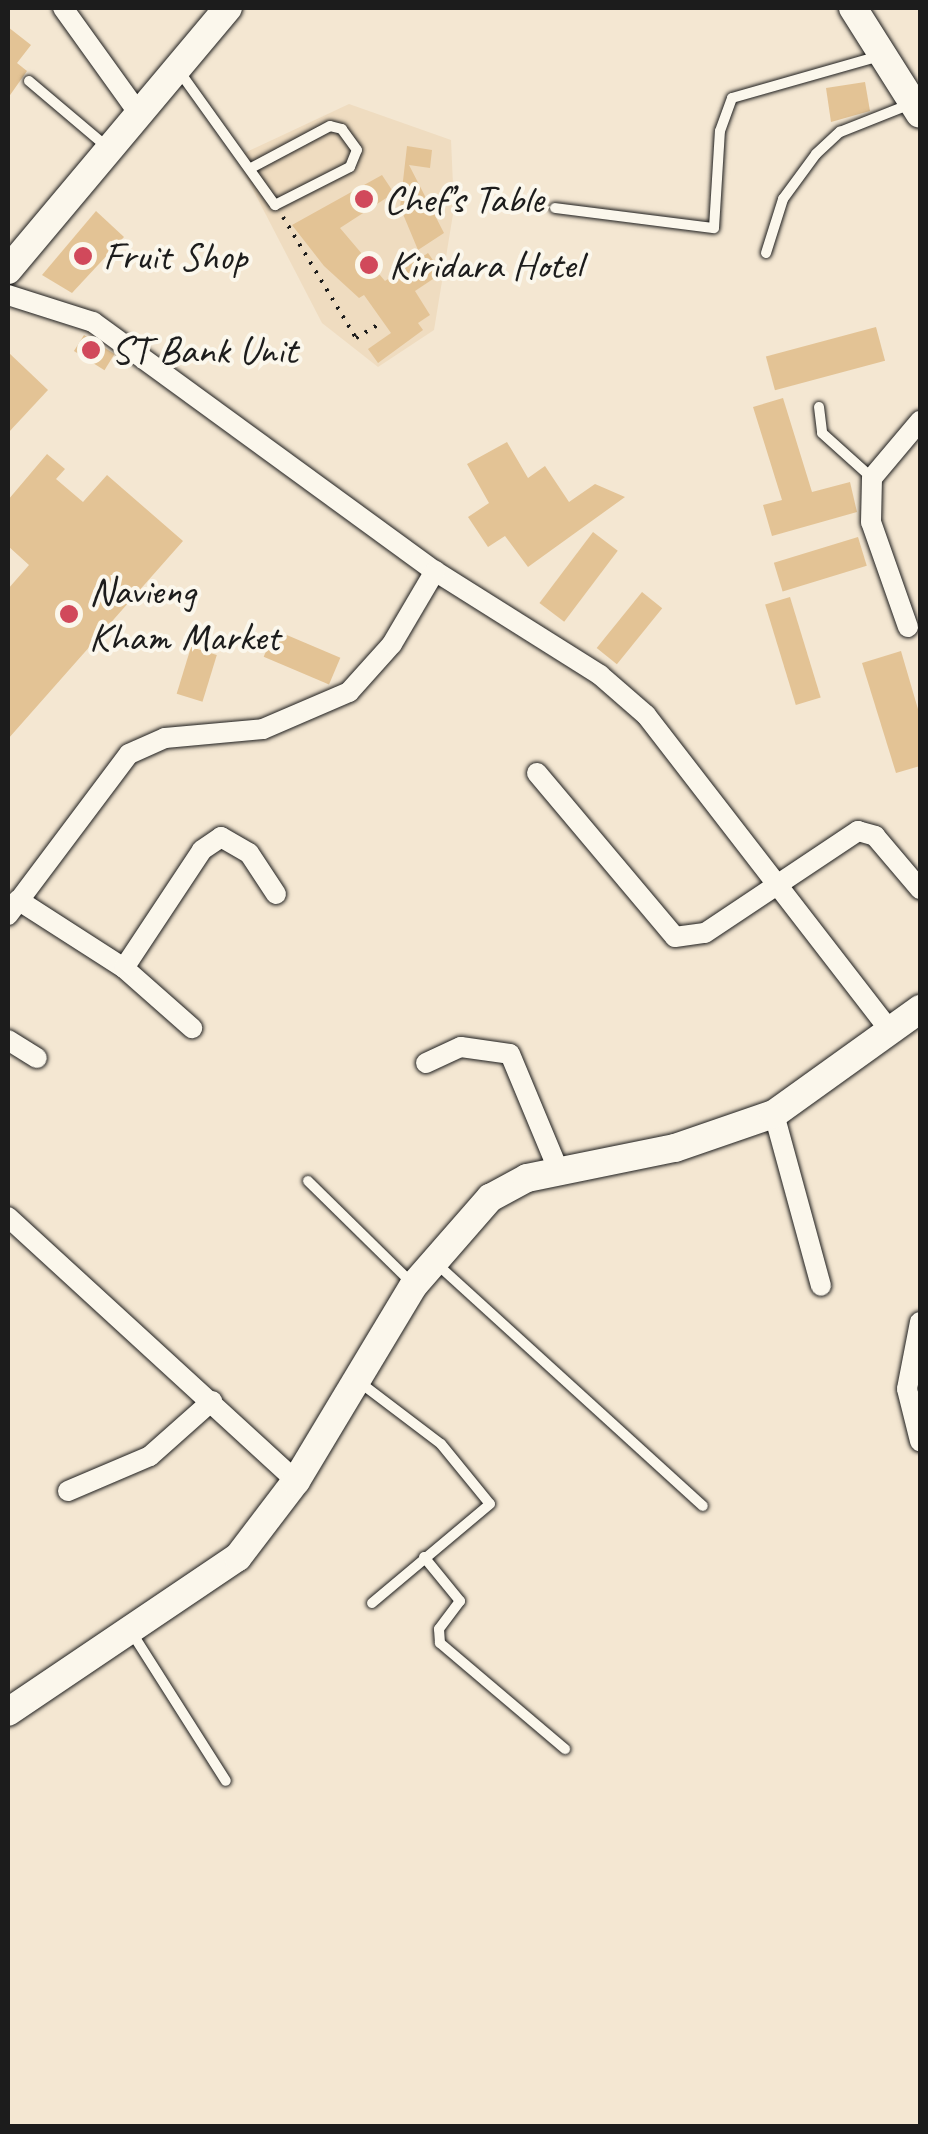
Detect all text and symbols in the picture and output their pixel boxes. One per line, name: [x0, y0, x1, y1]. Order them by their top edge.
place label: Chef’s Table: [384, 175, 543, 223]
marker: Chef’s Table: [353, 188, 375, 210]
place label: Fruit Shop: [103, 232, 248, 280]
place label: Kiridara Hotel: [389, 241, 582, 289]
marker: Fruit Shop: [72, 245, 94, 267]
marker: Kiridara Hotel: [358, 254, 380, 276]
place label: ST Bank Unit: [111, 326, 297, 374]
marker: ST Bank Unit: [80, 339, 102, 361]
place label: Navieng Kham Market: [89, 567, 281, 661]
marker: Navieng Kham Market: [58, 603, 80, 625]

